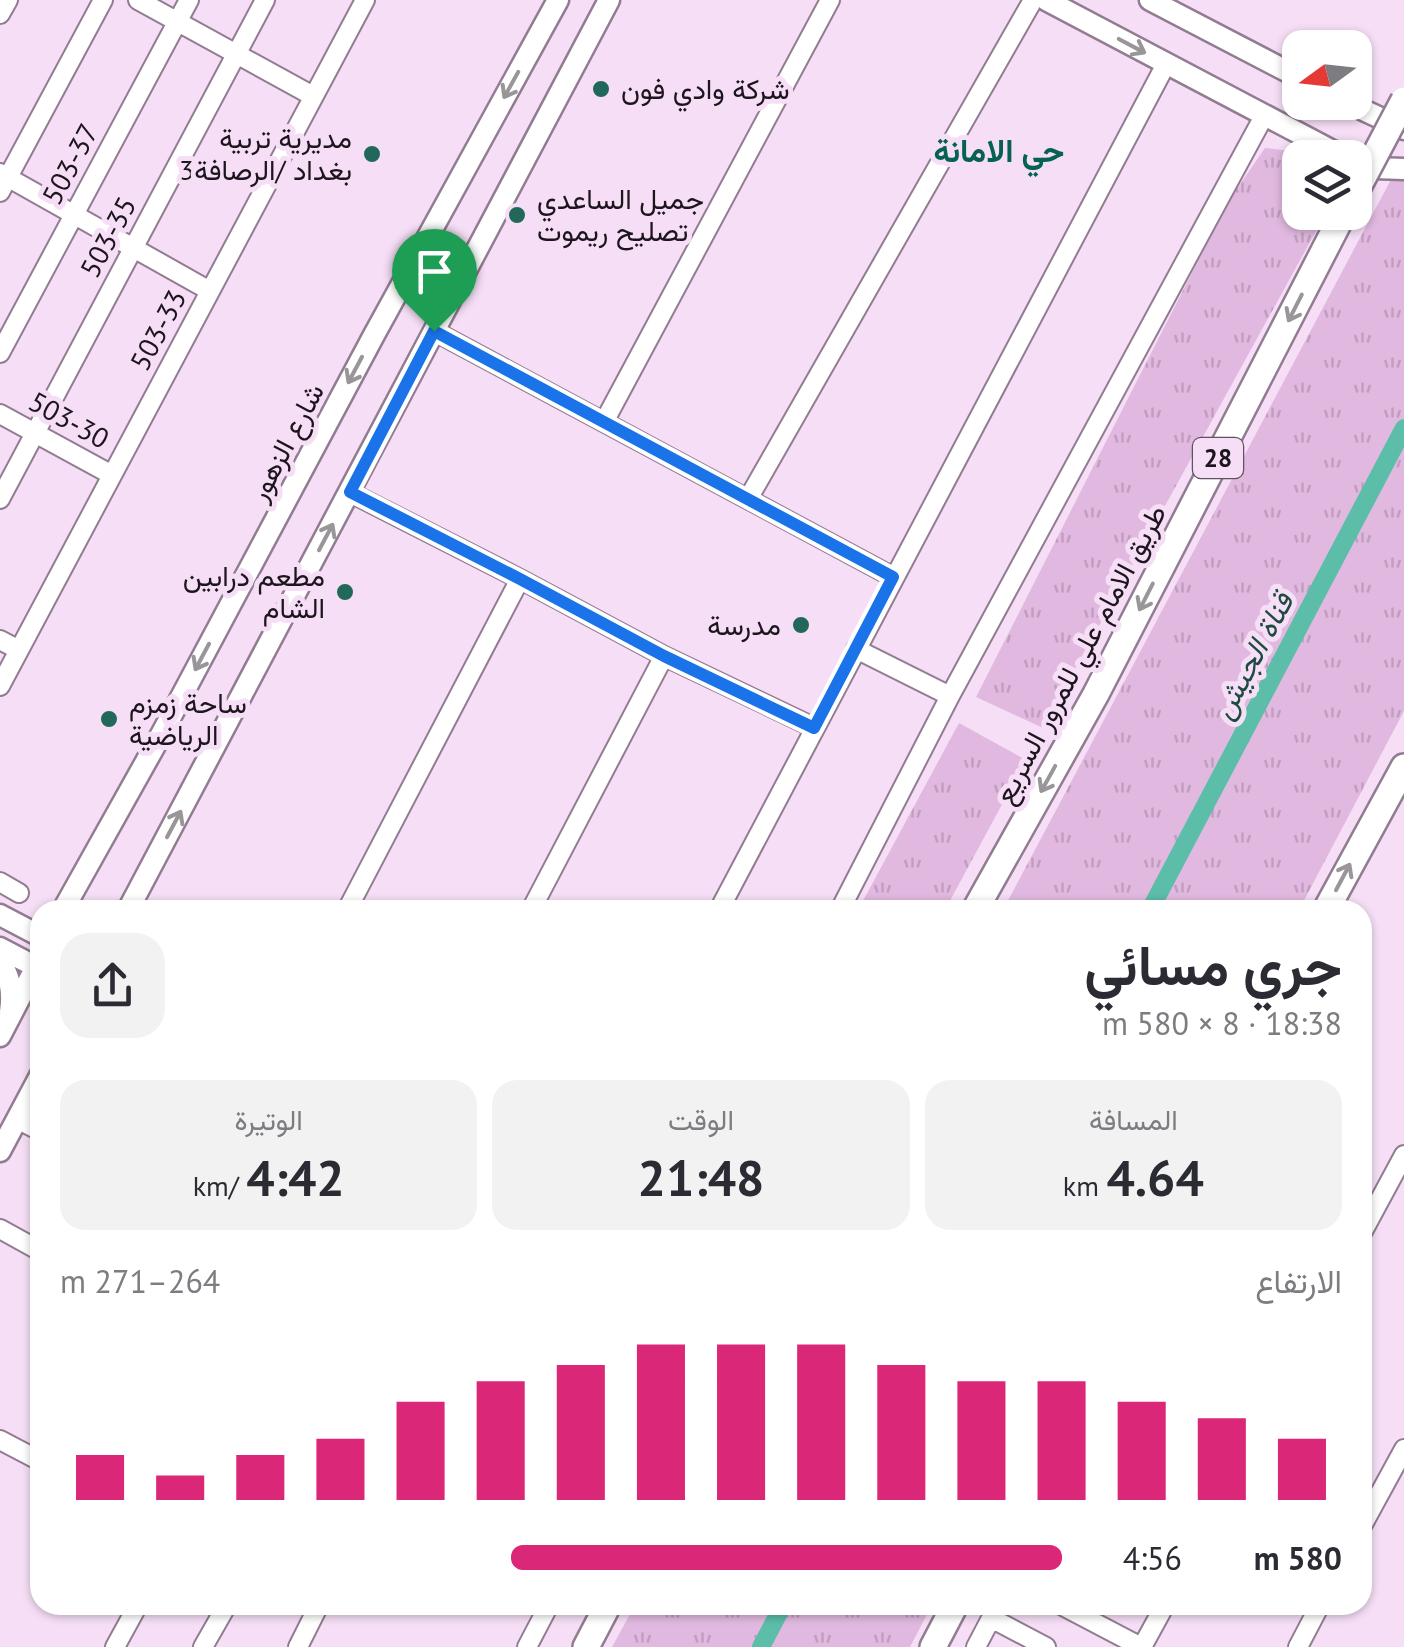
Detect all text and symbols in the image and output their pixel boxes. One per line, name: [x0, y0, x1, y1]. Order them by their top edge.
north arrow: [1282, 30, 1372, 120]
map controls: [1282, 30, 1372, 230]
one-way arrow: [1117, 37, 1146, 56]
one-way arrow: [501, 70, 520, 100]
place label: شركة وادي فون: [621, 70, 790, 112]
marker: شركة وادي فون: [590, 78, 612, 100]
street label: 503-37: [33, 117, 106, 211]
place label: مديرية تربية بغداد /الرصافة3: [179, 119, 352, 188]
district label: حي الامانة: [934, 129, 1064, 178]
button: layers: [1282, 140, 1372, 230]
marker: مديرية تربية بغداد /الرصافة3: [361, 143, 383, 165]
place label: جميل الساعدي تصليح ريموت: [537, 180, 704, 251]
street label: 503-35: [71, 190, 144, 284]
marker: جميل الساعدي تصليح ريموت: [506, 204, 528, 226]
pin: [392, 229, 477, 332]
icon: arrive: [407, 244, 462, 299]
street label: 503-33: [121, 283, 194, 377]
one-way arrow: [1285, 293, 1304, 323]
one-way arrow: [345, 355, 364, 385]
street label: شارع الزهور: [239, 376, 333, 509]
street label: 503-30: [22, 382, 116, 457]
road number: 28: [1193, 438, 1243, 478]
street label: طريق الامام علي للمرور السريع: [985, 498, 1179, 812]
one-way arrow: [317, 522, 336, 552]
place label: مطعم درابين الشام: [183, 557, 325, 627]
marker: مطعم درابين الشام: [334, 581, 356, 603]
one-way arrow: [1136, 581, 1155, 611]
water label: قناة الجيش: [1202, 583, 1302, 725]
place label: مدرسة: [707, 606, 781, 643]
marker: مدرسة: [790, 614, 812, 636]
one-way arrow: [192, 642, 211, 672]
place label: ساحة زمزم الرياضية: [129, 684, 247, 753]
marker: ساحة زمزم الرياضية: [98, 708, 120, 730]
one-way arrow: [1038, 764, 1058, 794]
one-way arrow: [165, 809, 184, 839]
one-way arrow: [1334, 862, 1354, 892]
text: جري مسائي: [1084, 929, 1342, 1000]
button: share: [60, 933, 165, 1038]
text: 18:38 · 8 × 580 m: [1102, 1002, 1342, 1044]
text: الوتيرة: [234, 1101, 303, 1138]
text: الوقت: [668, 1101, 734, 1138]
text: المسافة: [1089, 1101, 1178, 1138]
text: 4:42: [246, 1145, 345, 1210]
text: 21:48: [638, 1145, 764, 1210]
text: 4.64: [1106, 1145, 1204, 1210]
text: /km: [193, 1167, 246, 1204]
text: km: [1063, 1167, 1106, 1204]
text: 264–271 m: [60, 1260, 220, 1302]
text: الارتفاع: [1255, 1260, 1342, 1302]
text: 4:56: [1123, 1537, 1182, 1579]
text: 580 m: [1254, 1537, 1342, 1579]

